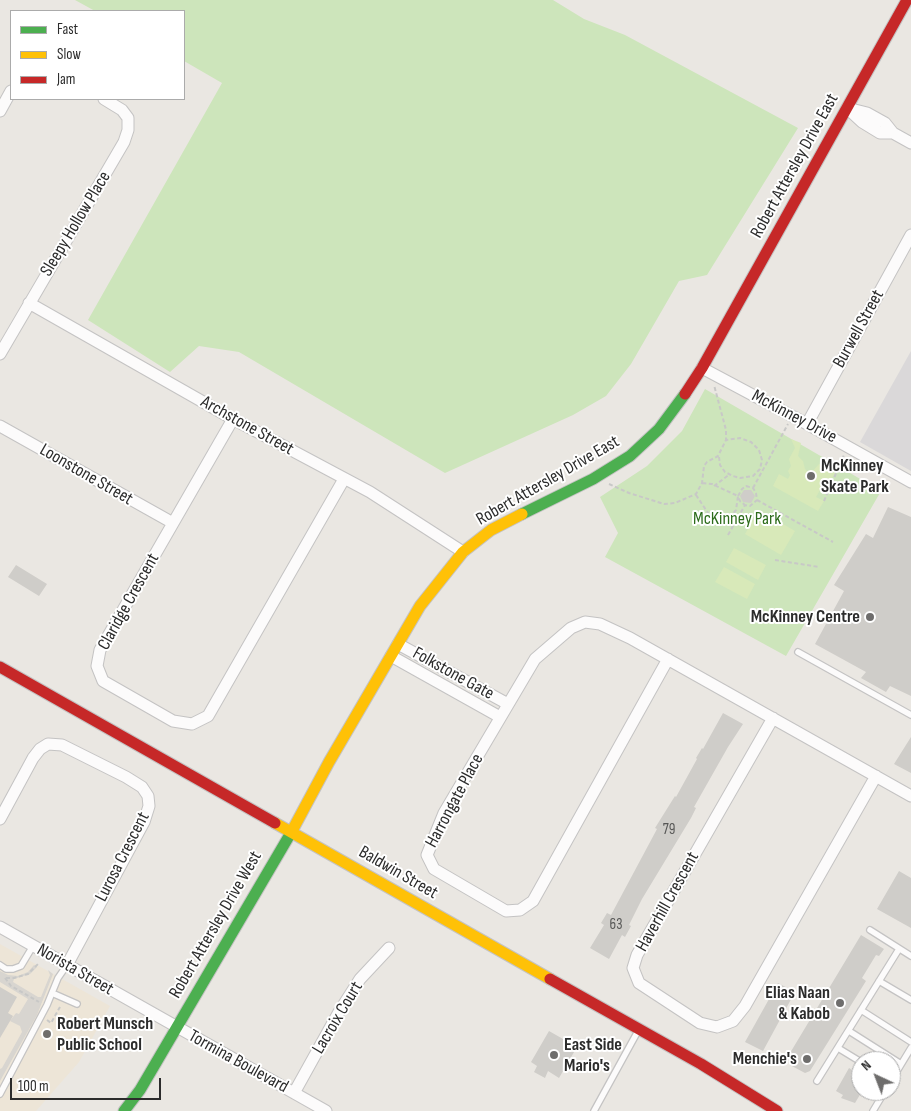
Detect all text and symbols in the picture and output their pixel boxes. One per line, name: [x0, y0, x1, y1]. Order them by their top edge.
legend: [10, 10, 185, 100]
text: Fast: [57, 20, 78, 39]
text: Slow: [57, 45, 81, 64]
text: Jam: [57, 70, 75, 89]
street label: Robert Attersley Drive East: [746, 90, 844, 242]
street label: Sleepy Hollow Place: [36, 168, 116, 280]
street label: Burwell Street: [829, 286, 889, 372]
street label: McKinney Drive: [748, 386, 840, 448]
street label: Archstone Street: [197, 392, 297, 460]
street label: Robert Attersley Drive East: [473, 431, 623, 531]
street label: Loonstone Street: [35, 440, 137, 510]
place label: McKinney Skate Park: [821, 455, 889, 498]
marker: McKinney Skate Park: [805, 470, 817, 482]
park label: McKinney Park: [693, 508, 781, 530]
street label: Claridge Crescent: [94, 550, 164, 654]
place label: McKinney Centre: [751, 606, 860, 628]
marker: McKinney Centre: [864, 611, 876, 623]
street label: Folkstone Gate: [409, 643, 497, 705]
street label: Harrongate Place: [421, 751, 489, 851]
street label: Lurosa Crescent: [91, 809, 155, 905]
house number: 79: [663, 821, 675, 839]
street label: Baldwin Street: [355, 842, 441, 904]
street label: Robert Attersley Drive West: [165, 848, 267, 1002]
street label: Haverhill Crescent: [632, 848, 704, 956]
house number: 63: [610, 916, 622, 934]
street label: Norista Street: [33, 939, 117, 1001]
street label: Lacroix Court: [308, 978, 368, 1058]
place label: Elias Naan & Kabob: [765, 982, 830, 1024]
marker: Elias Naan & Kabob: [834, 997, 846, 1009]
place label: Robert Munsch Public School: [57, 1013, 153, 1056]
street label: Tormina Boulevard: [184, 1026, 292, 1098]
marker: Robert Munsch Public School: [41, 1028, 53, 1040]
place label: East Side Mario's: [564, 1034, 622, 1076]
place label: Menchie's: [733, 1048, 797, 1070]
marker: East Side Mario's: [548, 1049, 560, 1061]
north arrow: [851, 1051, 901, 1101]
marker: Menchie's: [801, 1053, 813, 1065]
text: N: [858, 1057, 875, 1074]
scale bar: [12, 1068, 164, 1100]
text: 100 m: [18, 1077, 49, 1096]

